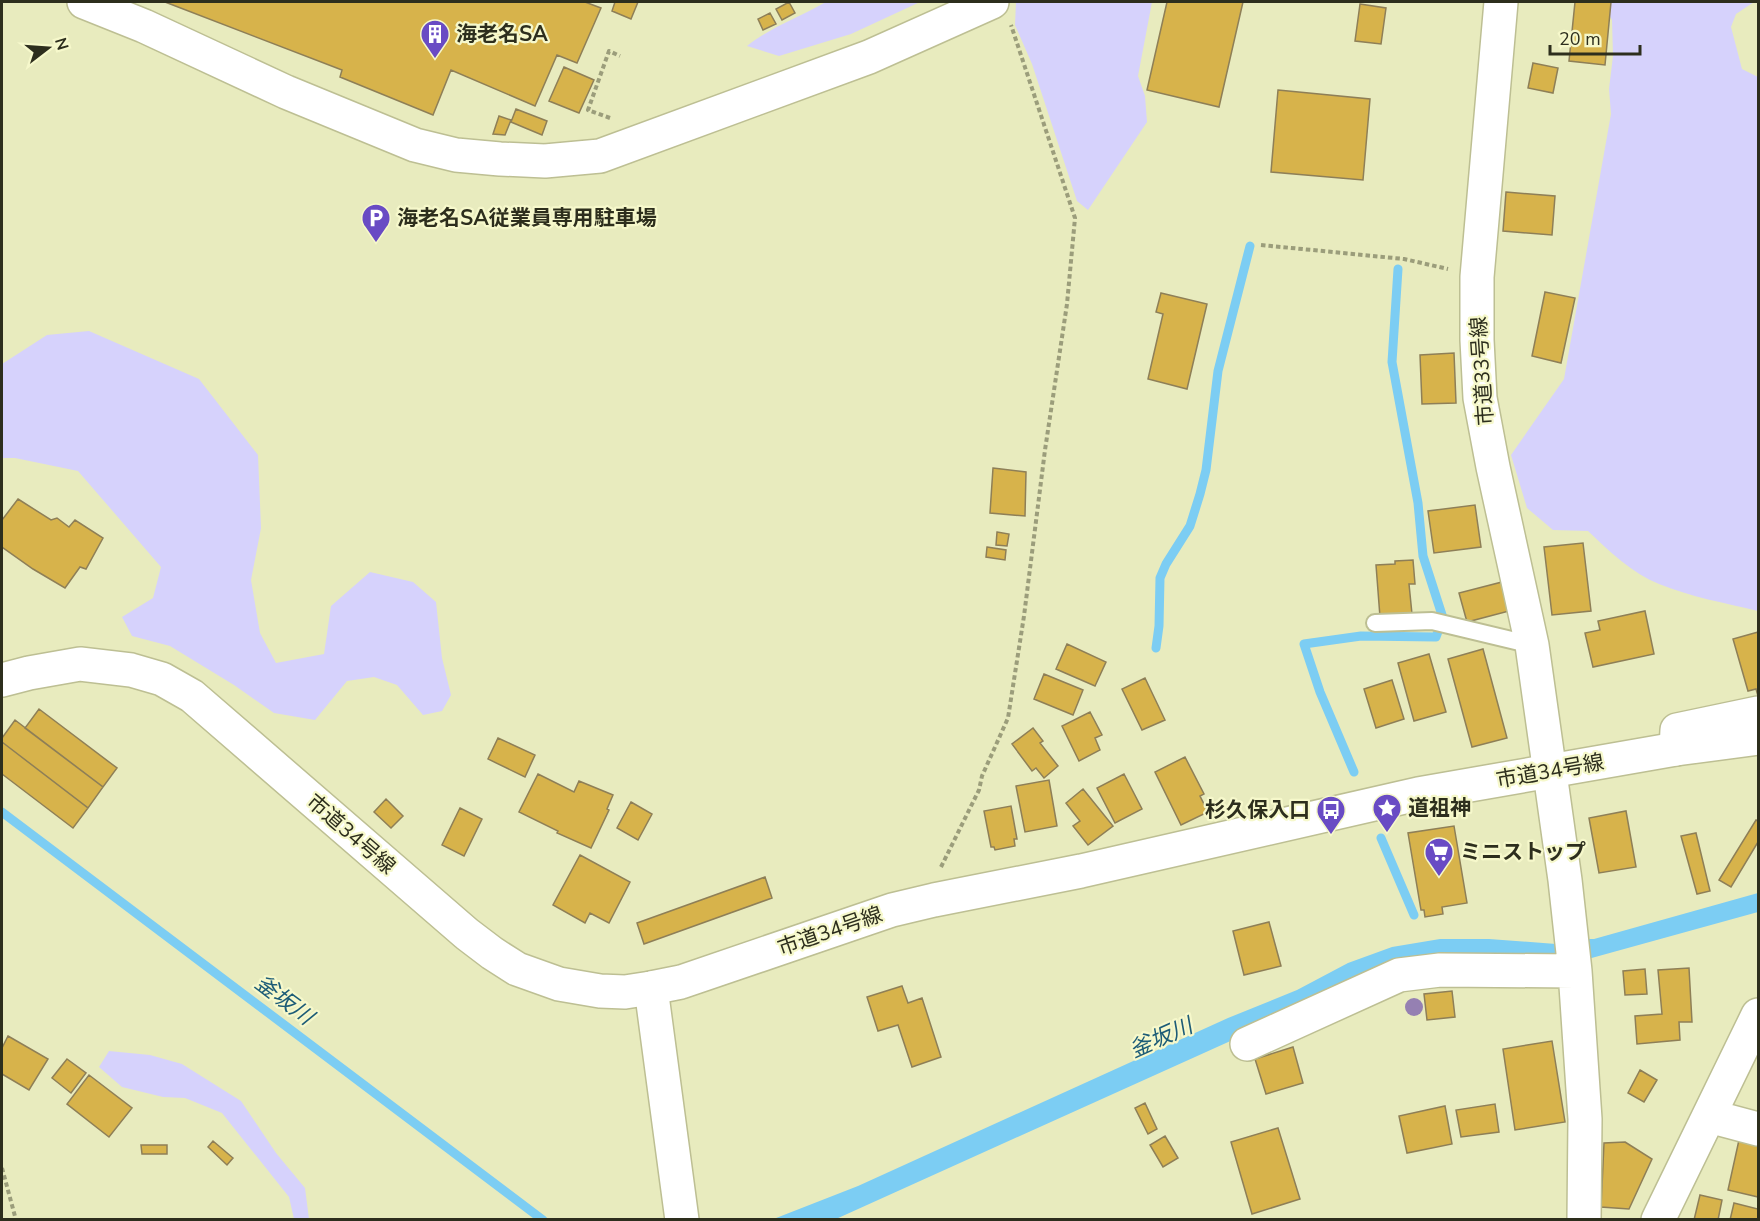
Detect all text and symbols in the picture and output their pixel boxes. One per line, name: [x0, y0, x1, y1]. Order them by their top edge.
north arrow: [18, 18, 78, 78]
building icon: 海老名SA: [419, 18, 451, 60]
scale bar: [1550, 18, 1640, 56]
place label: 海老名SA: [456, 20, 548, 48]
text: 20 m: [1559, 27, 1601, 51]
text: N: [49, 35, 74, 53]
parking icon: 海老名SA従業員専用駐車場: [360, 202, 392, 244]
place label: 海老名SA従業員専用駐車場: [397, 204, 657, 232]
street label: 市道33号線: [1464, 316, 1500, 426]
street label: 市道34号線: [1494, 748, 1606, 794]
street label: 市道34号線: [301, 788, 401, 880]
place icon: 道祖神: [1371, 792, 1403, 834]
bus stop icon: 杉久保入口: [1315, 794, 1347, 836]
place label: 道祖神: [1408, 794, 1471, 822]
place label: 杉久保入口: [1205, 796, 1310, 824]
supermarket icon: ミニストップ: [1423, 836, 1455, 878]
place label: ミニストップ: [1460, 838, 1586, 866]
street label: 市道34号線: [774, 900, 886, 962]
water label: 釜坂川: [249, 968, 321, 1033]
water label: 釜坂川: [1125, 1010, 1199, 1065]

